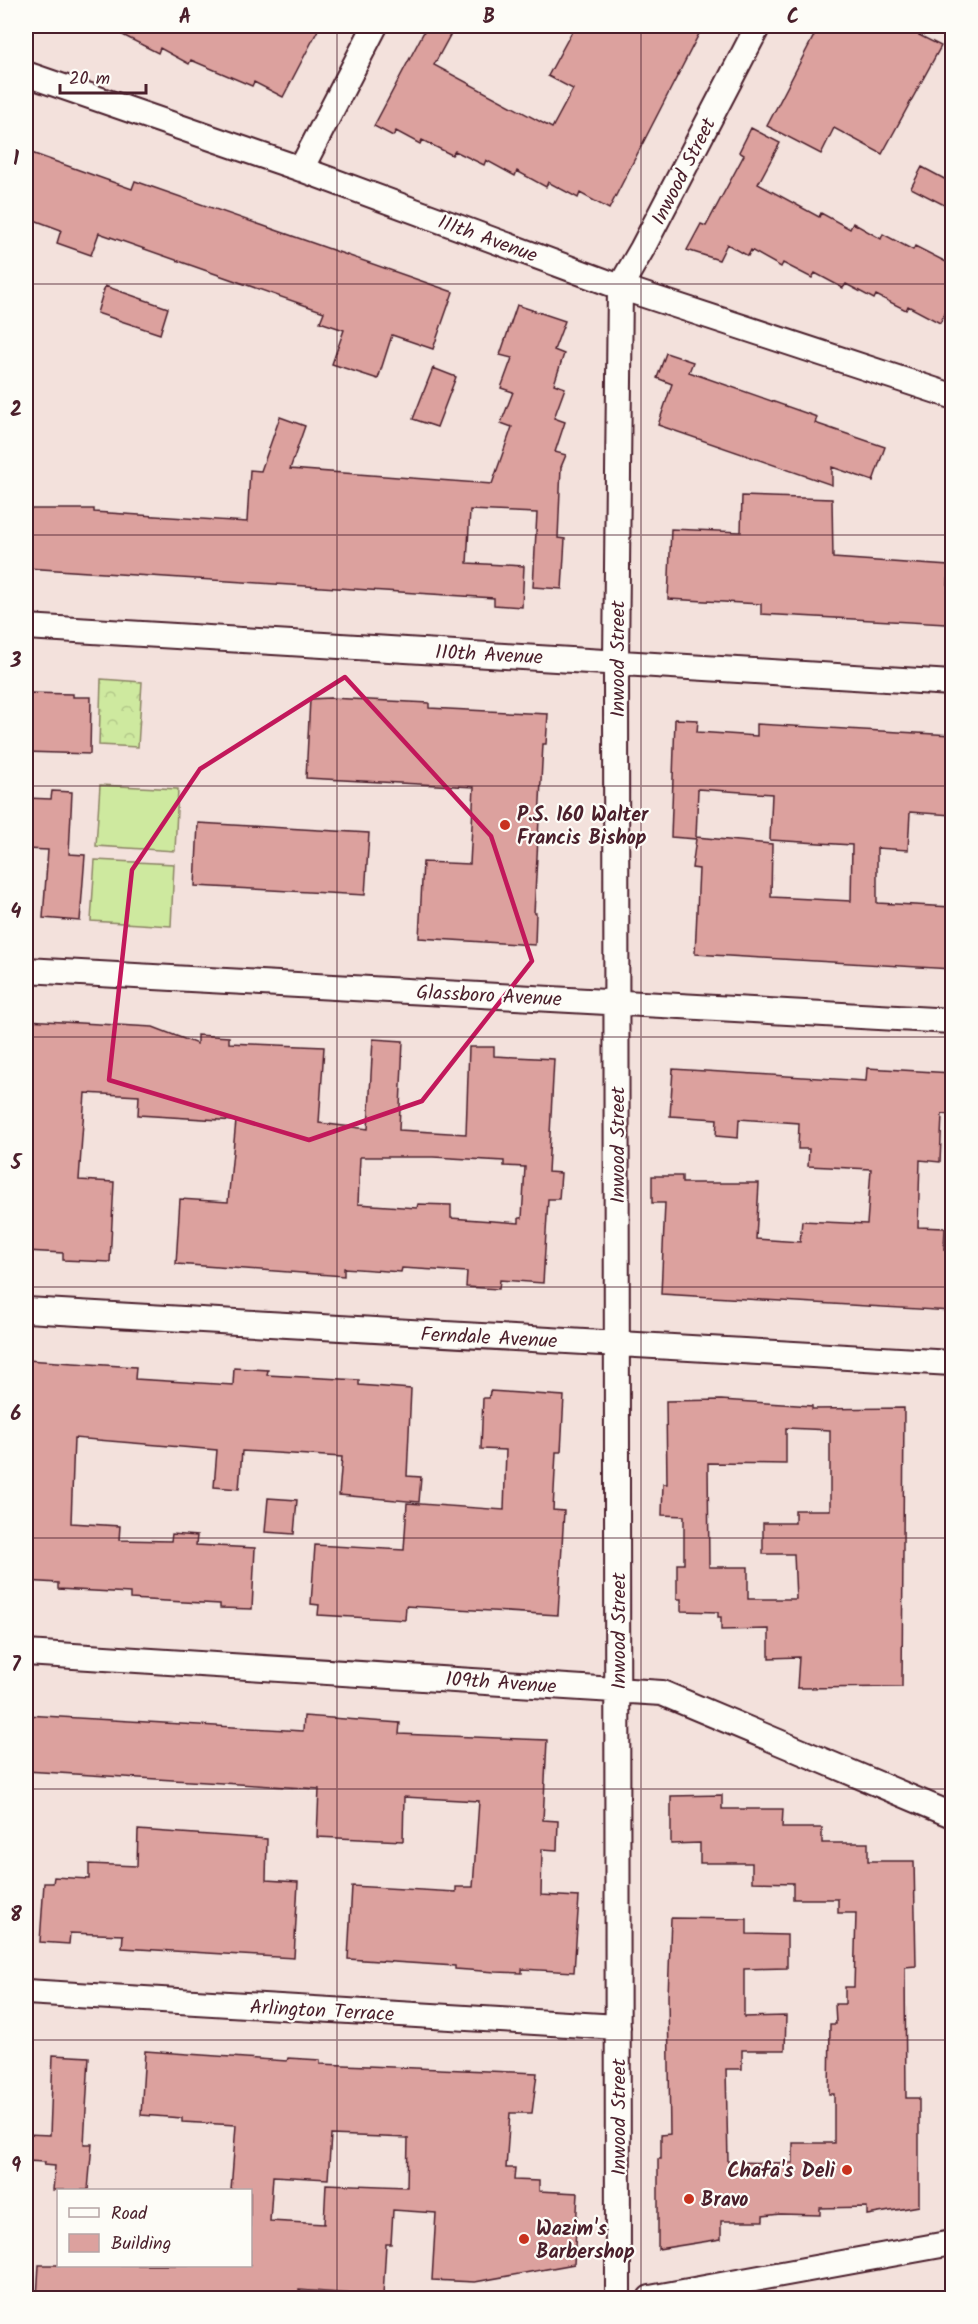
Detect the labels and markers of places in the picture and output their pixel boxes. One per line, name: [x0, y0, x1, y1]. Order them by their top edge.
place label: P.S. 160 Walter Francis Bishop: [517, 800, 649, 855]
marker: P.S. 160 Walter Francis Bishop: [498, 818, 512, 832]
place label: Chafa's Deli: [727, 2156, 836, 2188]
marker: Chafa's Deli: [840, 2163, 854, 2177]
place label: Bravo: [701, 2185, 748, 2217]
marker: Bravo: [682, 2192, 696, 2206]
place label: Wazim's Barbershop: [536, 2214, 635, 2269]
marker: Wazim's Barbershop: [517, 2232, 531, 2246]

